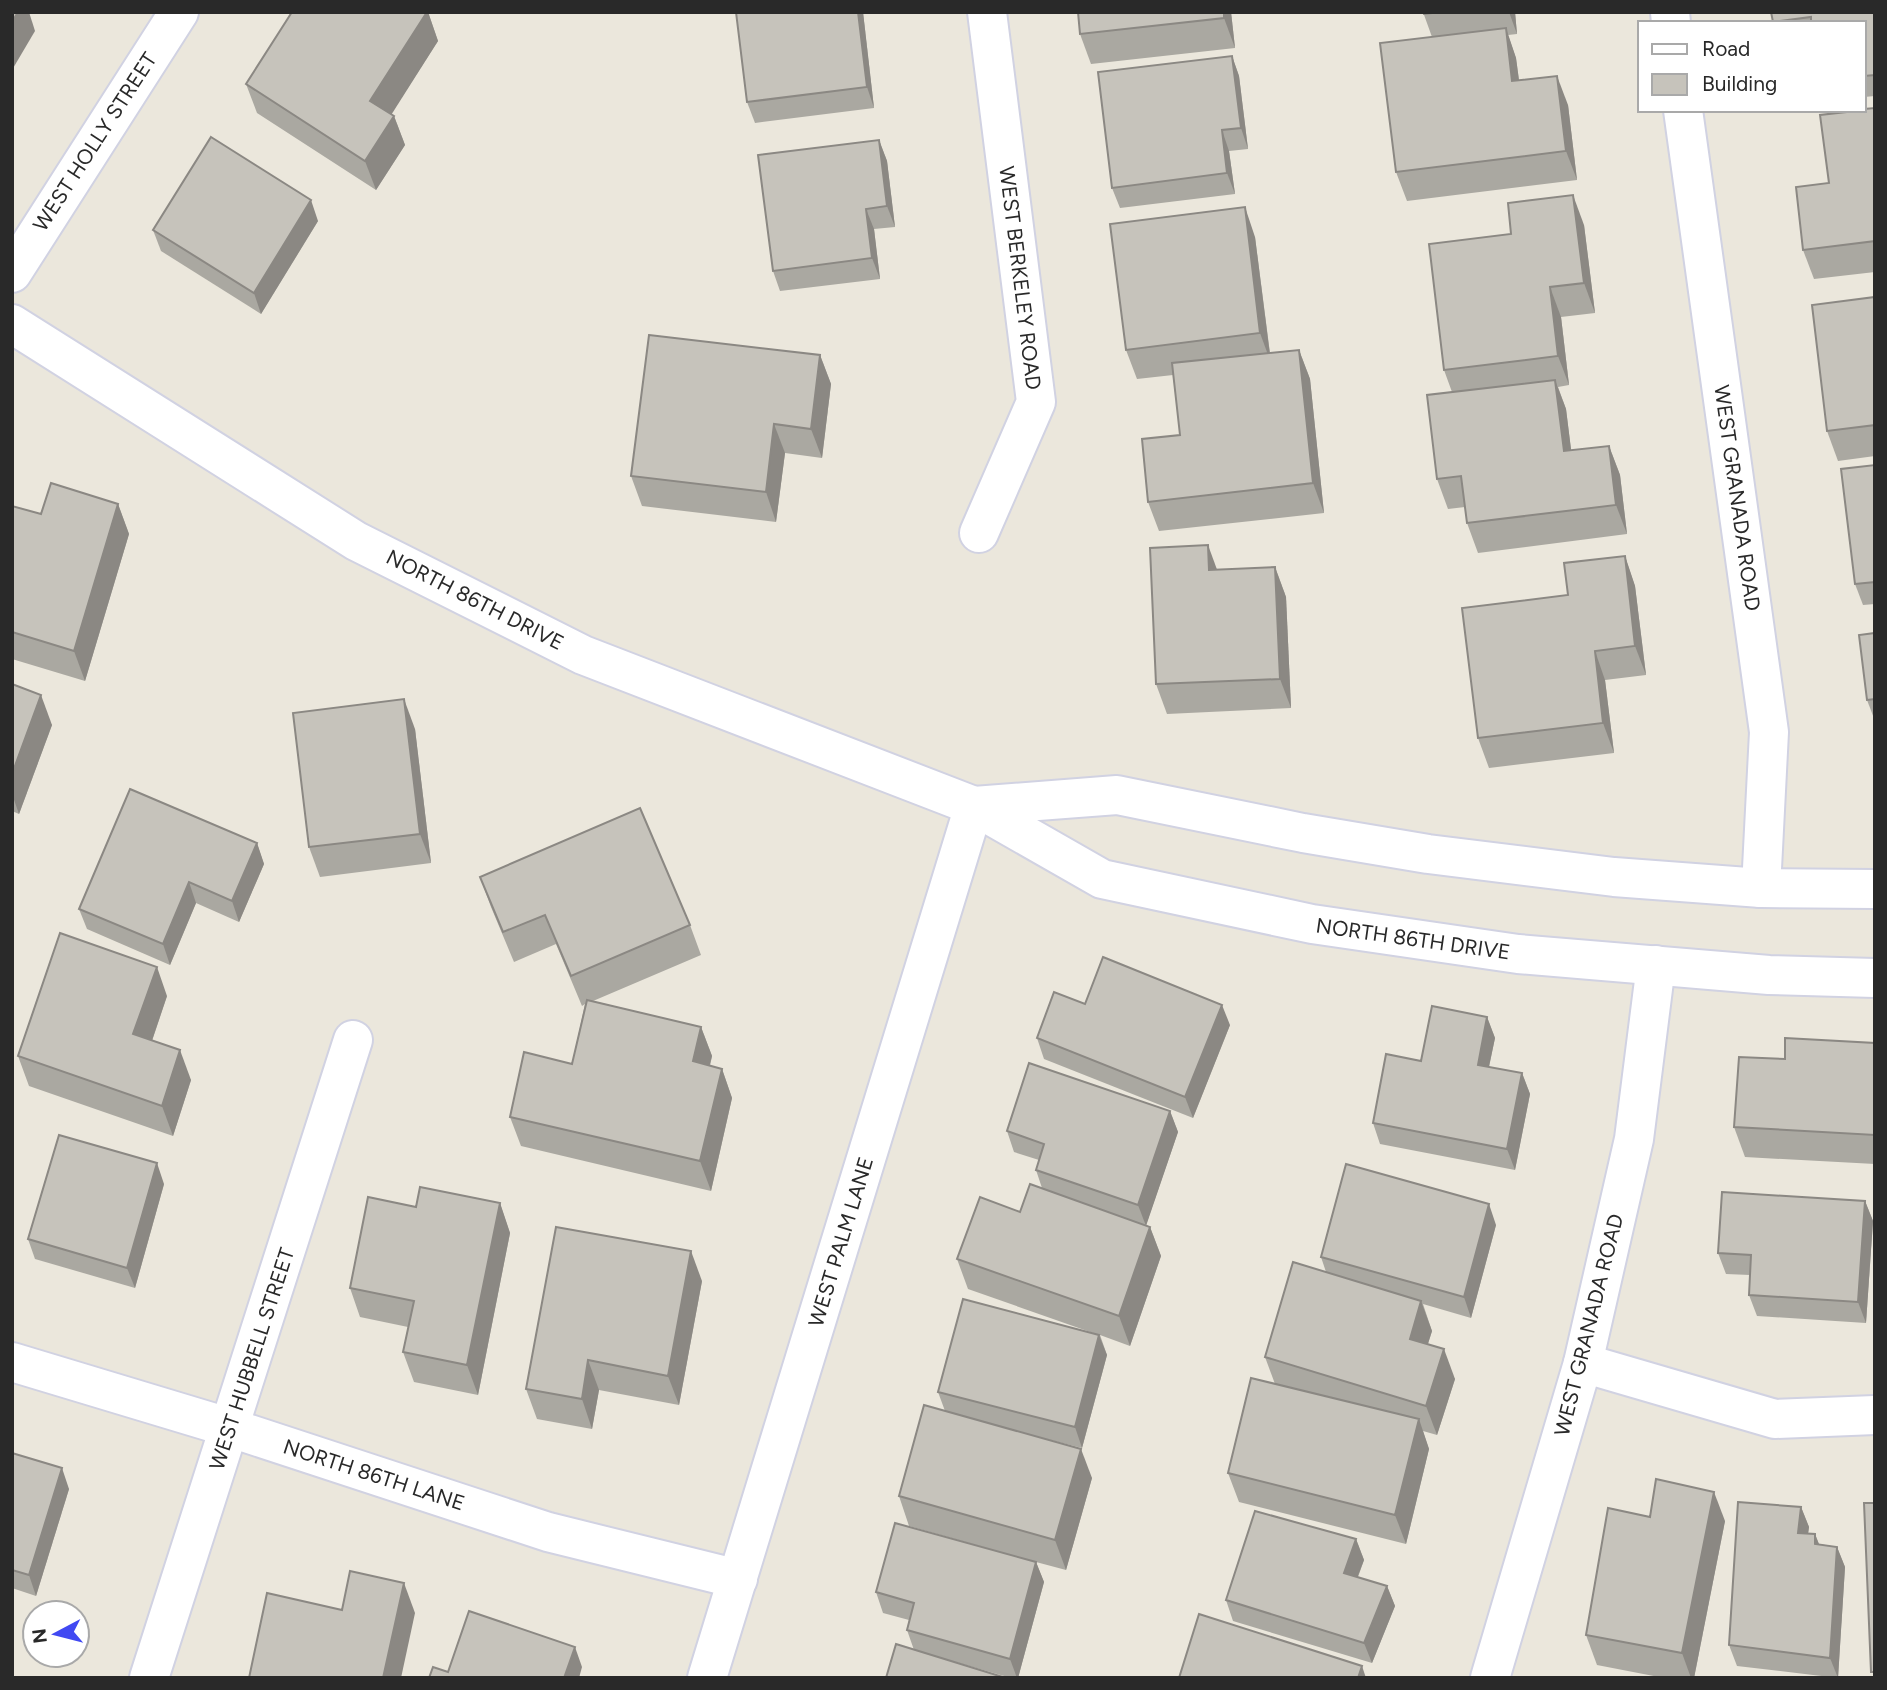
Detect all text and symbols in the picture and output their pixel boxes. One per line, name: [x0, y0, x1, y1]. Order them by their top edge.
legend: [1638, 21, 1866, 112]
text: Road: [1702, 36, 1750, 61]
street label: WEST HOLLY STREET: [27, 47, 162, 236]
text: Building: [1702, 71, 1777, 96]
street label: WEST BERKELEY ROAD: [994, 165, 1047, 391]
street label: WEST GRANADA ROAD: [1709, 383, 1766, 613]
street label: NORTH 86TH DRIVE: [382, 544, 568, 655]
street label: NORTH 86TH DRIVE: [1314, 913, 1512, 965]
street label: WEST PALM LANE: [803, 1154, 878, 1330]
street label: WEST GRANADA ROAD: [1549, 1211, 1628, 1439]
street label: WEST HUBBELL STREET: [204, 1244, 299, 1473]
street label: NORTH 86TH LANE: [280, 1433, 468, 1516]
north arrow: [21, 1599, 91, 1669]
text: N: [27, 1627, 52, 1645]

